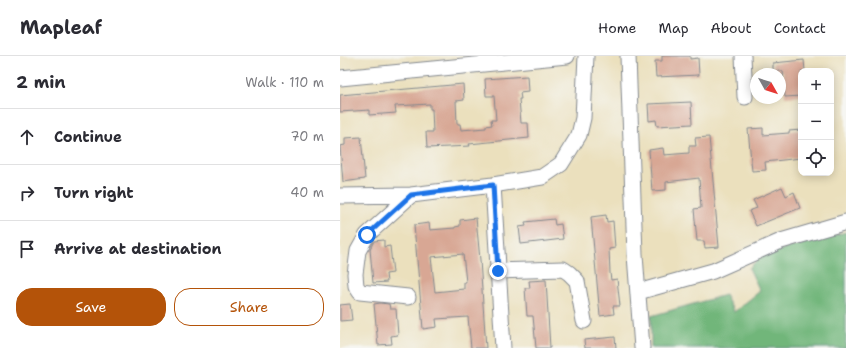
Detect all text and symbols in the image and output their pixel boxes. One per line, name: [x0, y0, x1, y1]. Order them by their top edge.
text: Mapleaf: [20, 15, 102, 40]
text: Home: [598, 19, 637, 37]
text: Map: [659, 19, 689, 37]
text: About: [711, 19, 752, 37]
text: Contact: [774, 19, 826, 37]
north arrow: [750, 68, 786, 104]
map controls: [798, 68, 834, 176]
button: +: [798, 68, 834, 104]
text: 2 min: [16, 71, 66, 93]
text: Walk · 110 m: [245, 74, 324, 91]
button: −: [798, 104, 834, 140]
icon: ahead: [16, 126, 38, 148]
text: Continue: [54, 127, 122, 147]
text: 70 m: [290, 128, 324, 145]
button: locate: [798, 140, 834, 176]
icon: right: [16, 182, 38, 204]
text: Turn right: [54, 183, 134, 203]
text: 40 m: [290, 184, 324, 201]
route start: [358, 226, 376, 244]
icon: arrive: [16, 238, 38, 260]
text: Arrive at destination: [54, 239, 222, 259]
route end: [489, 262, 507, 280]
button: Save: [16, 288, 166, 326]
button: Share: [174, 288, 324, 326]

